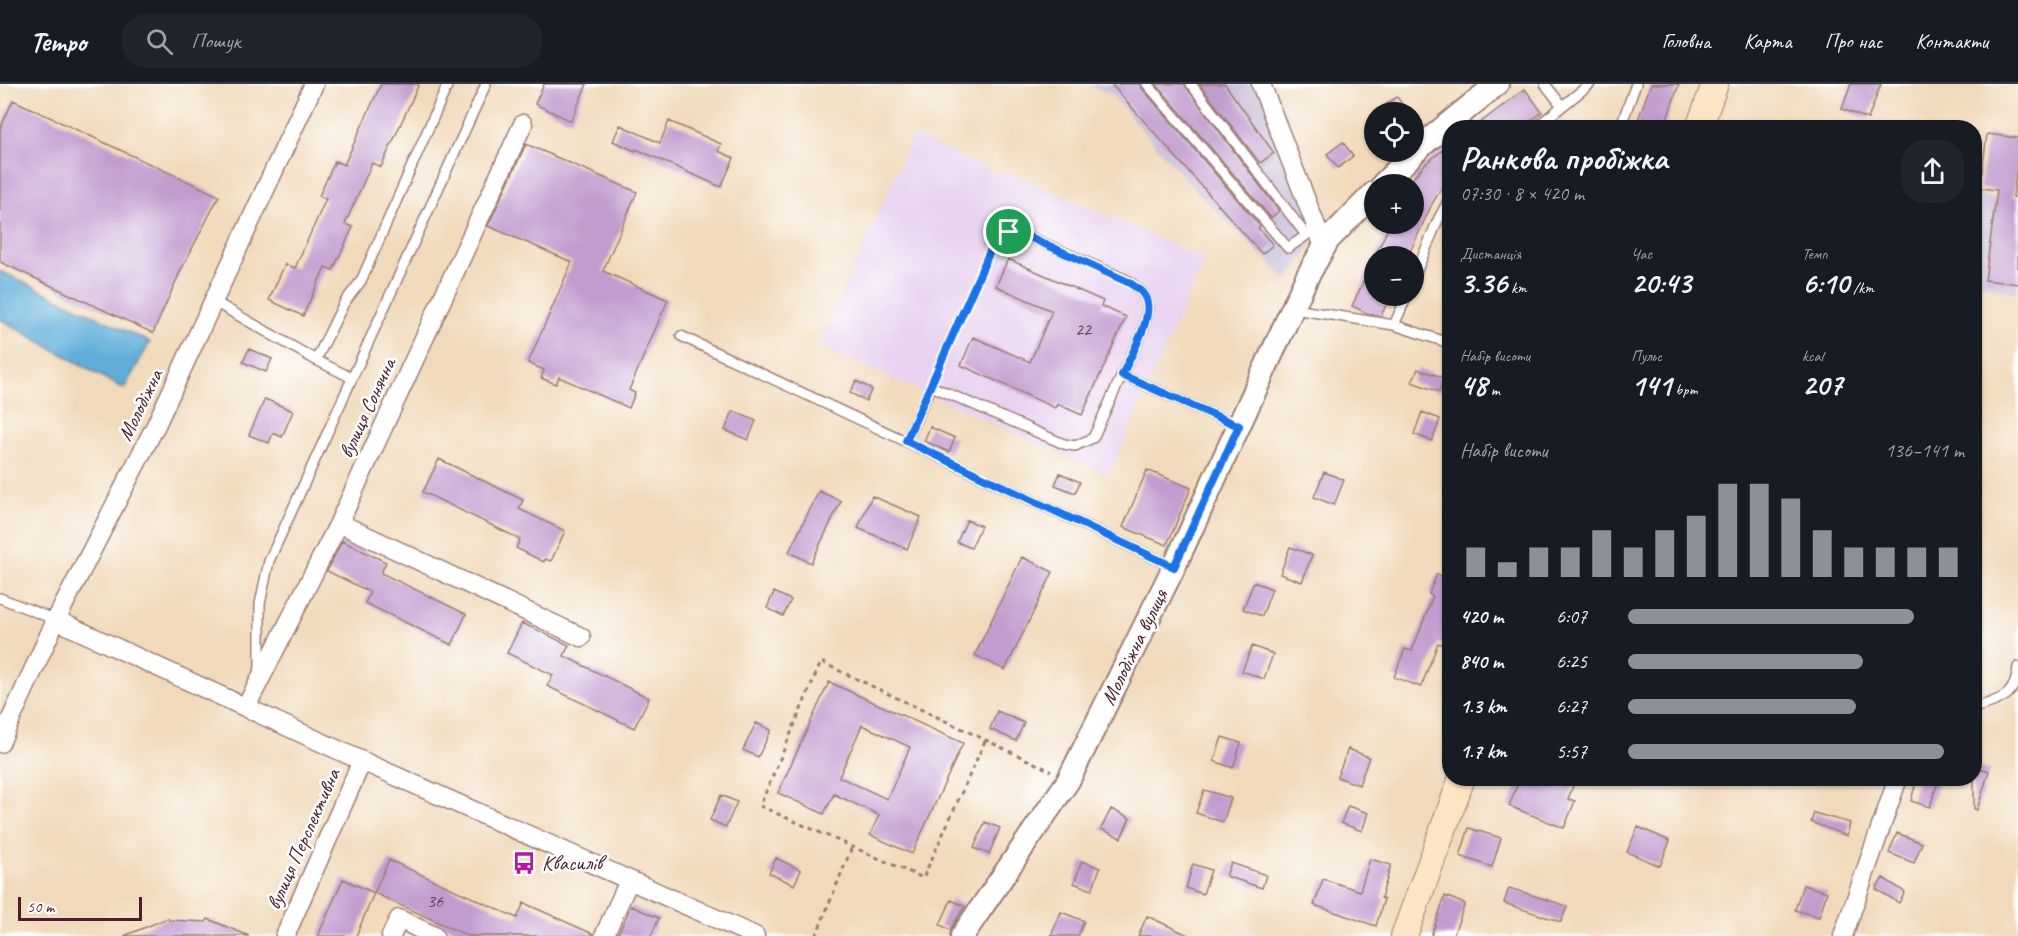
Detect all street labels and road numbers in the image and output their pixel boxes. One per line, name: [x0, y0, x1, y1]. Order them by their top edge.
street label: вулиця Сонячна: [333, 352, 402, 462]
street label: Молодіжна: [112, 363, 169, 445]
street label: Молодіжна вулиця: [1095, 584, 1174, 709]
street label: вулиця Перспективна: [260, 763, 346, 913]

